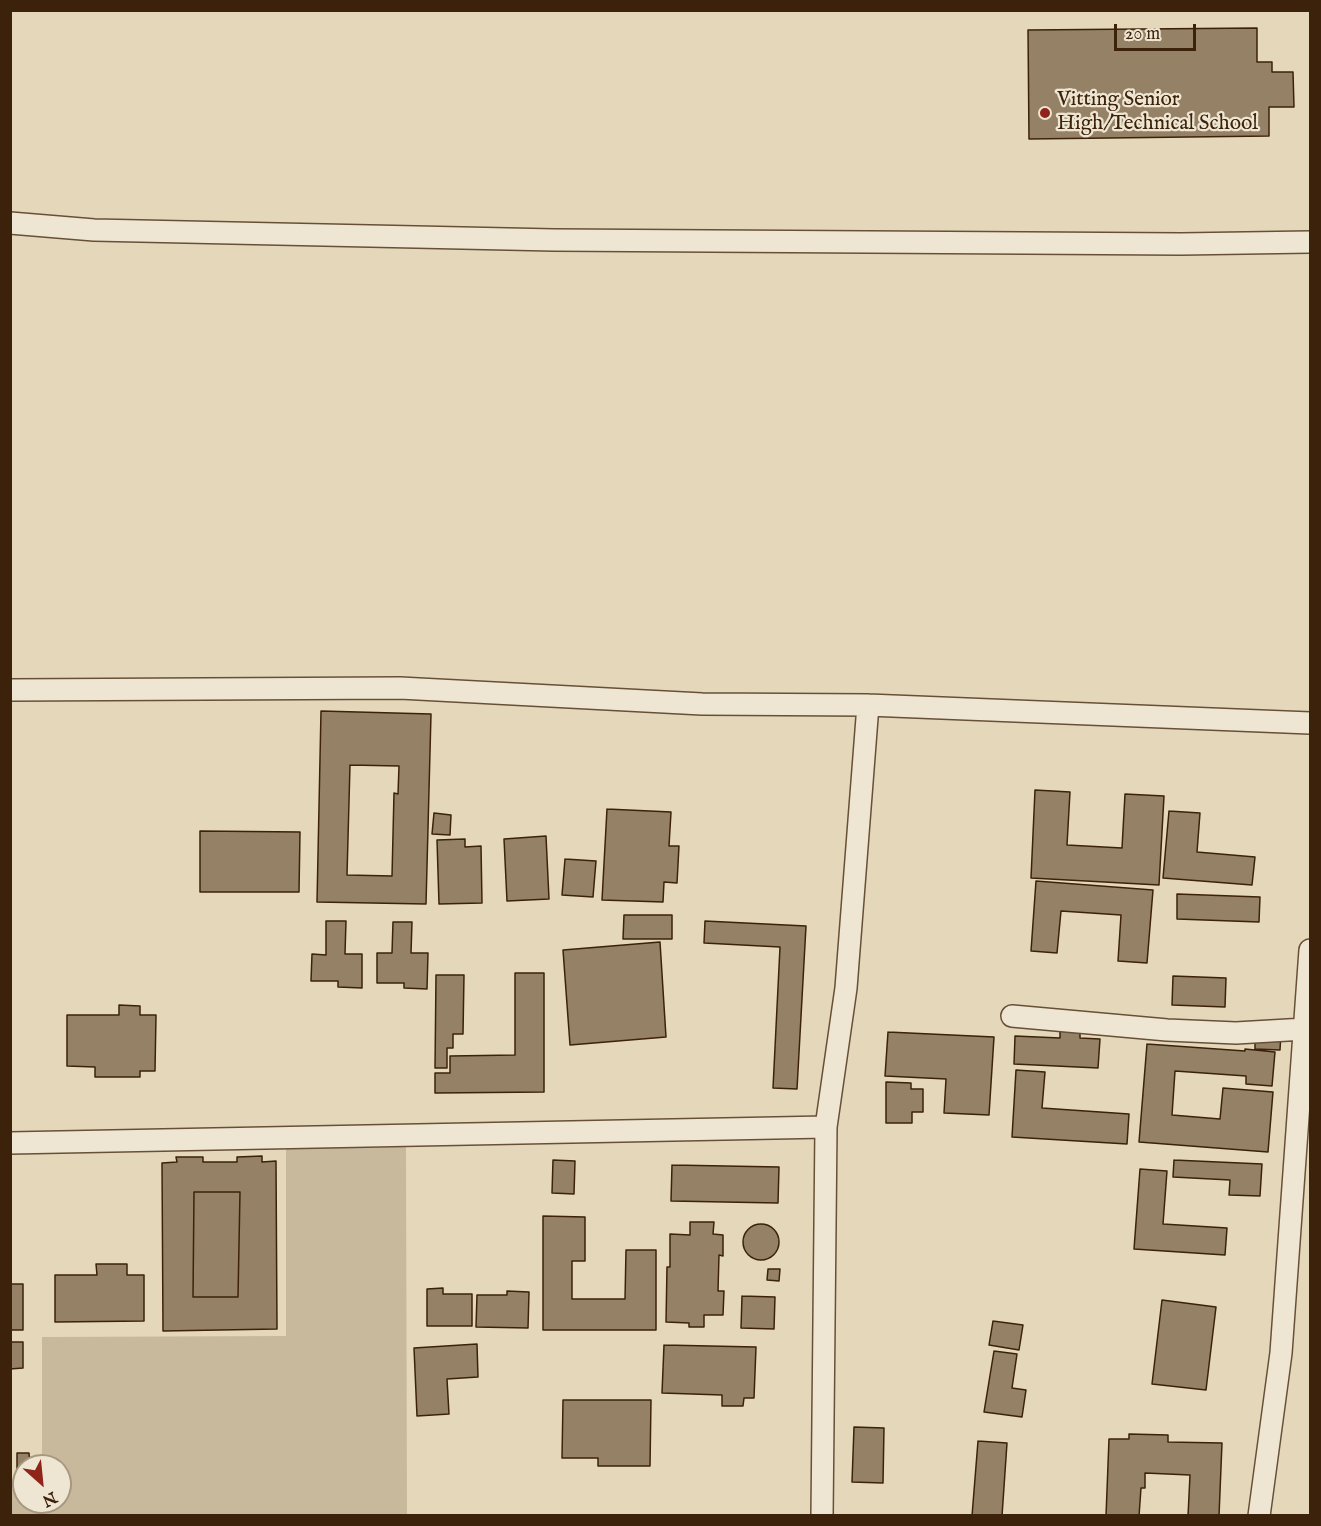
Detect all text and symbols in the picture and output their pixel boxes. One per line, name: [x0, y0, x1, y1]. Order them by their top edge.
scale bar: [1117, 12, 1200, 50]
text: 20 m: [1125, 23, 1160, 46]
place label: Vitting Senior High/Technical School: [1057, 88, 1258, 138]
marker: Vitting Senior High/Technical School: [1038, 106, 1052, 120]
north arrow: [12, 1454, 72, 1514]
text: N: [39, 1486, 60, 1510]

